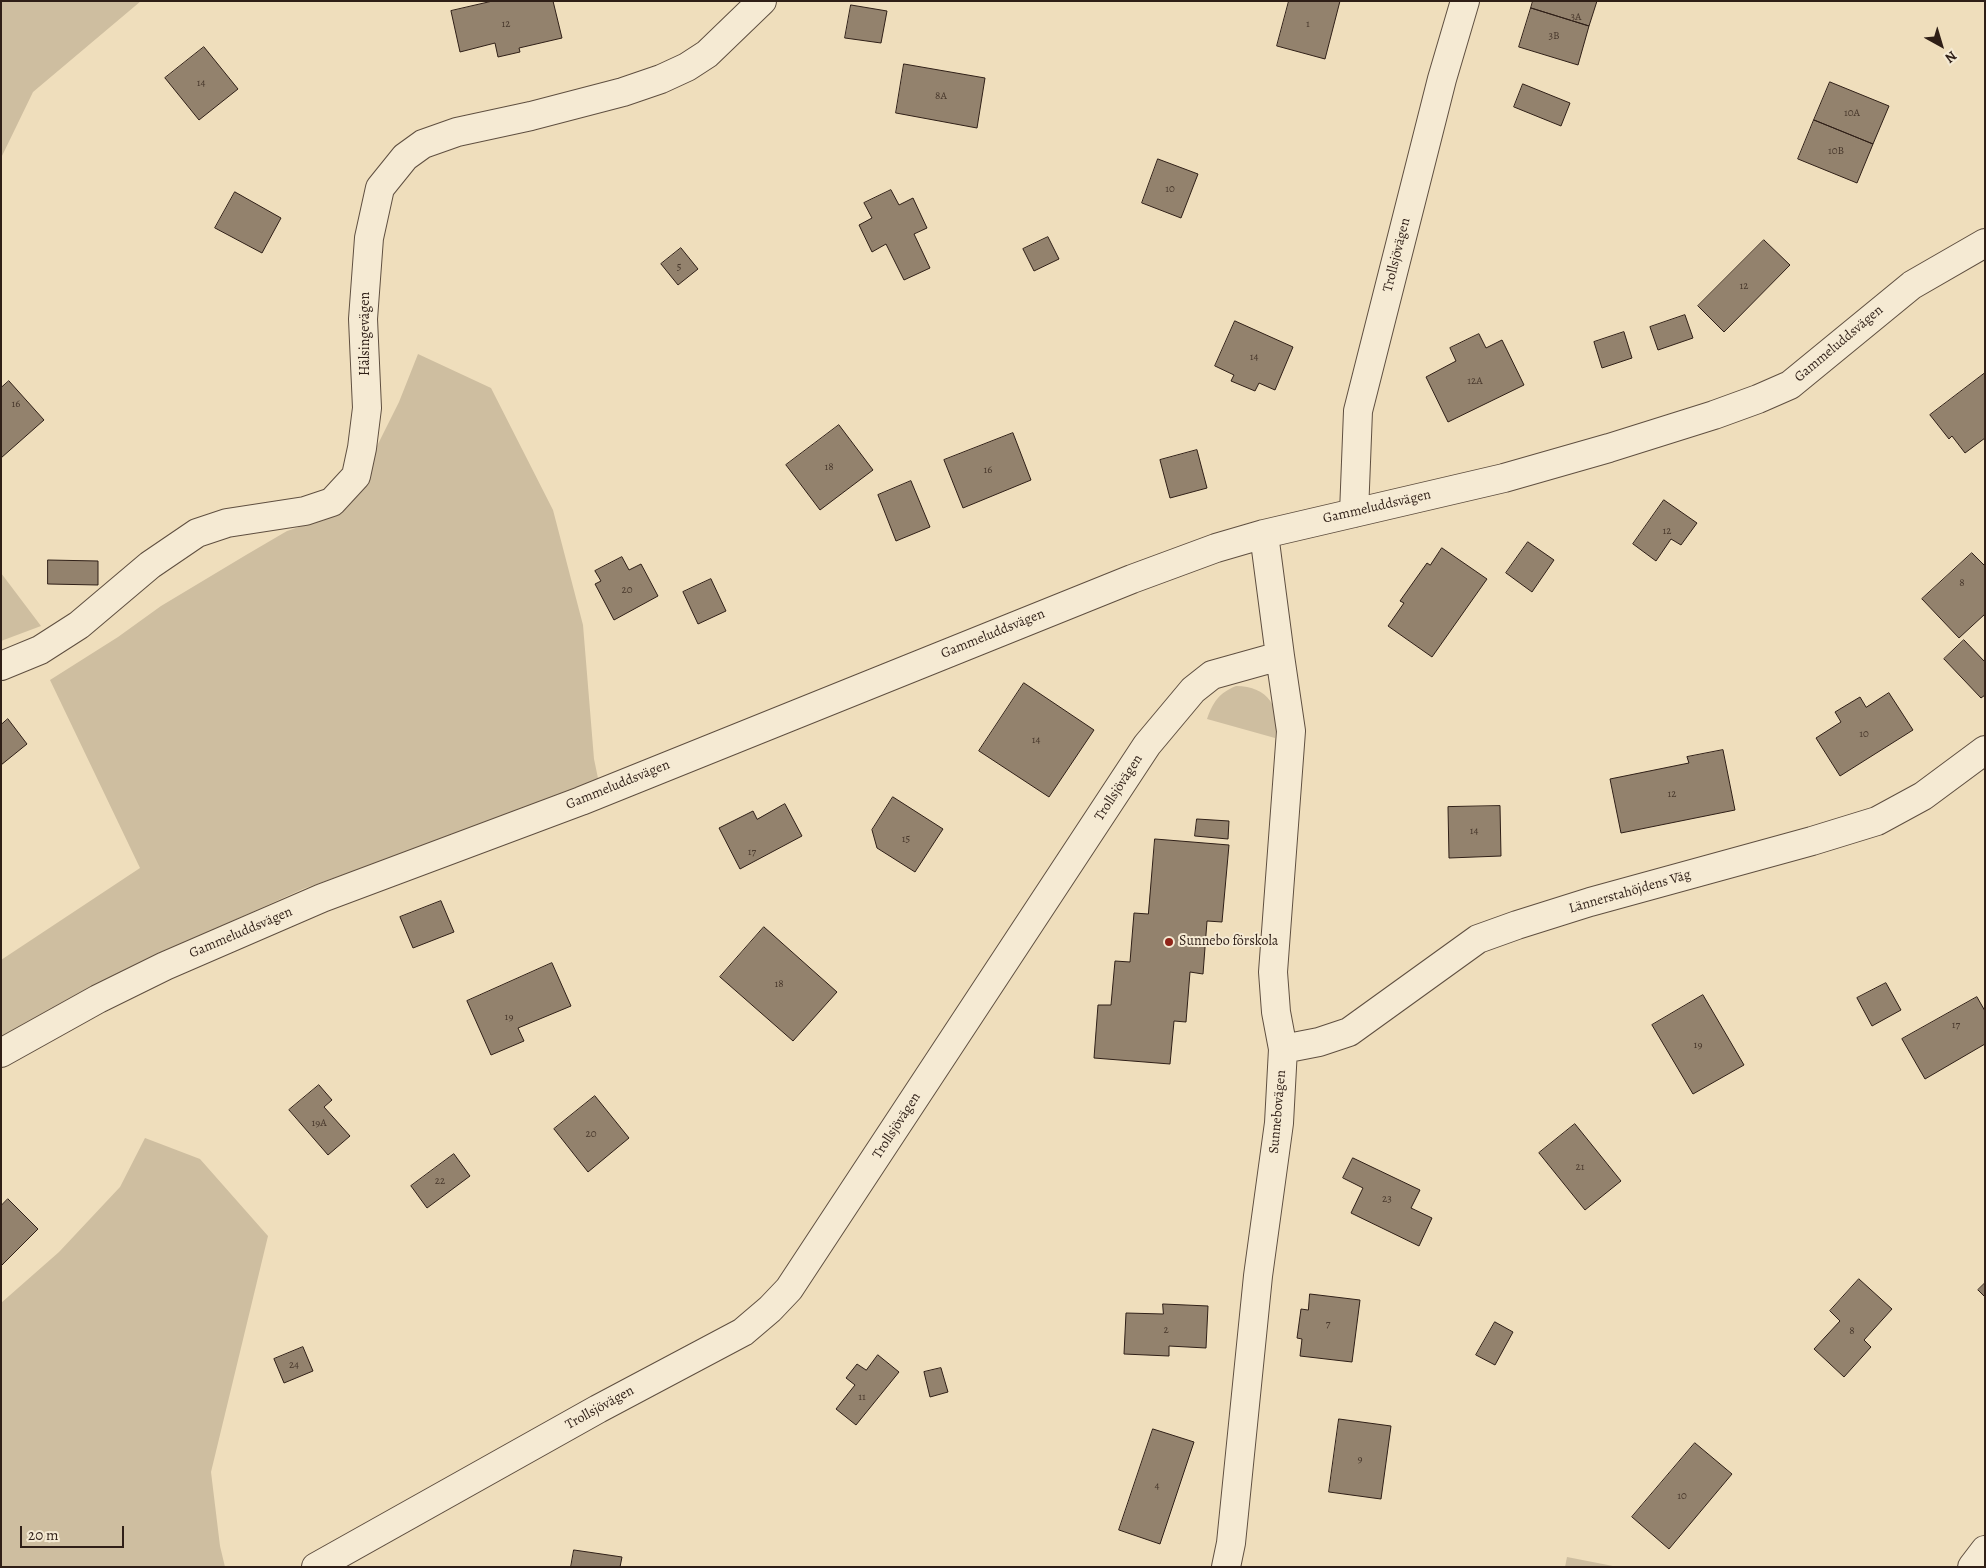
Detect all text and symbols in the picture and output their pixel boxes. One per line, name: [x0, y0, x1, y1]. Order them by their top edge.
house number: 3A: [1571, 10, 1581, 24]
house number: 12: [502, 17, 510, 31]
house number: 1: [1306, 17, 1310, 31]
north arrow: [1916, 20, 1966, 70]
house number: 3B: [1548, 29, 1560, 43]
text: N: [1941, 46, 1961, 68]
house number: 14: [197, 76, 205, 90]
house number: 8A: [935, 89, 947, 103]
house number: 10A: [1844, 106, 1860, 120]
house number: 10B: [1828, 144, 1844, 158]
house number: 10: [1165, 182, 1175, 196]
street label: Trollsjövägen: [1380, 216, 1414, 294]
house number: 5: [677, 260, 681, 274]
house number: 12: [1740, 279, 1748, 293]
street label: Hälsingevägen: [358, 292, 374, 376]
street label: Gammeluddsvägen: [1791, 302, 1887, 386]
house number: 14: [1250, 350, 1258, 364]
house number: 12A: [1467, 374, 1483, 388]
house number: 16: [12, 397, 20, 411]
house number: 18: [824, 460, 834, 474]
house number: 16: [984, 463, 992, 477]
street label: Gammeluddsvägen: [1321, 486, 1433, 528]
house number: 12: [1663, 524, 1671, 538]
house number: 8: [1959, 576, 1965, 590]
house number: 20: [621, 583, 633, 597]
street label: Gammeluddsvägen: [939, 606, 1047, 662]
house number: 10: [1859, 727, 1869, 741]
house number: 14: [1032, 733, 1040, 747]
street label: Trollsjövägen: [1091, 752, 1147, 824]
street label: Gammeluddsvägen: [564, 757, 672, 813]
house number: 12: [1668, 787, 1676, 801]
house number: 14: [1470, 824, 1478, 838]
house number: 15: [902, 832, 910, 846]
house number: 17: [748, 845, 756, 859]
street label: Lännerstahöjdens Väg: [1567, 867, 1693, 917]
street label: Gammeluddsvägen: [187, 904, 295, 962]
place label: Sunnebo förskola: [1179, 934, 1278, 950]
marker: Sunnebo förskola: [1163, 936, 1175, 948]
house number: 18: [774, 977, 784, 991]
house number: 19: [505, 1010, 513, 1024]
house number: 17: [1952, 1018, 1960, 1032]
house number: 19: [1694, 1038, 1702, 1052]
street label: Sunnebovägen: [1266, 1069, 1290, 1155]
street label: Trollsjövägen: [869, 1090, 925, 1162]
house number: 19A: [311, 1116, 327, 1130]
house number: 20: [585, 1127, 597, 1141]
house number: 21: [1576, 1160, 1584, 1174]
house number: 22: [435, 1174, 445, 1188]
house number: 23: [1382, 1192, 1392, 1206]
house number: 7: [1326, 1317, 1330, 1331]
house number: 2: [1163, 1323, 1169, 1337]
house number: 8: [1849, 1324, 1855, 1338]
house number: 24: [289, 1358, 299, 1372]
street label: Trollsjövägen: [563, 1382, 637, 1434]
house number: 11: [858, 1390, 866, 1404]
house number: 9: [1357, 1452, 1363, 1466]
house number: 4: [1155, 1479, 1159, 1493]
house number: 10: [1677, 1489, 1687, 1503]
scale bar: [22, 1516, 126, 1548]
text: 20 m: [28, 1525, 59, 1545]

